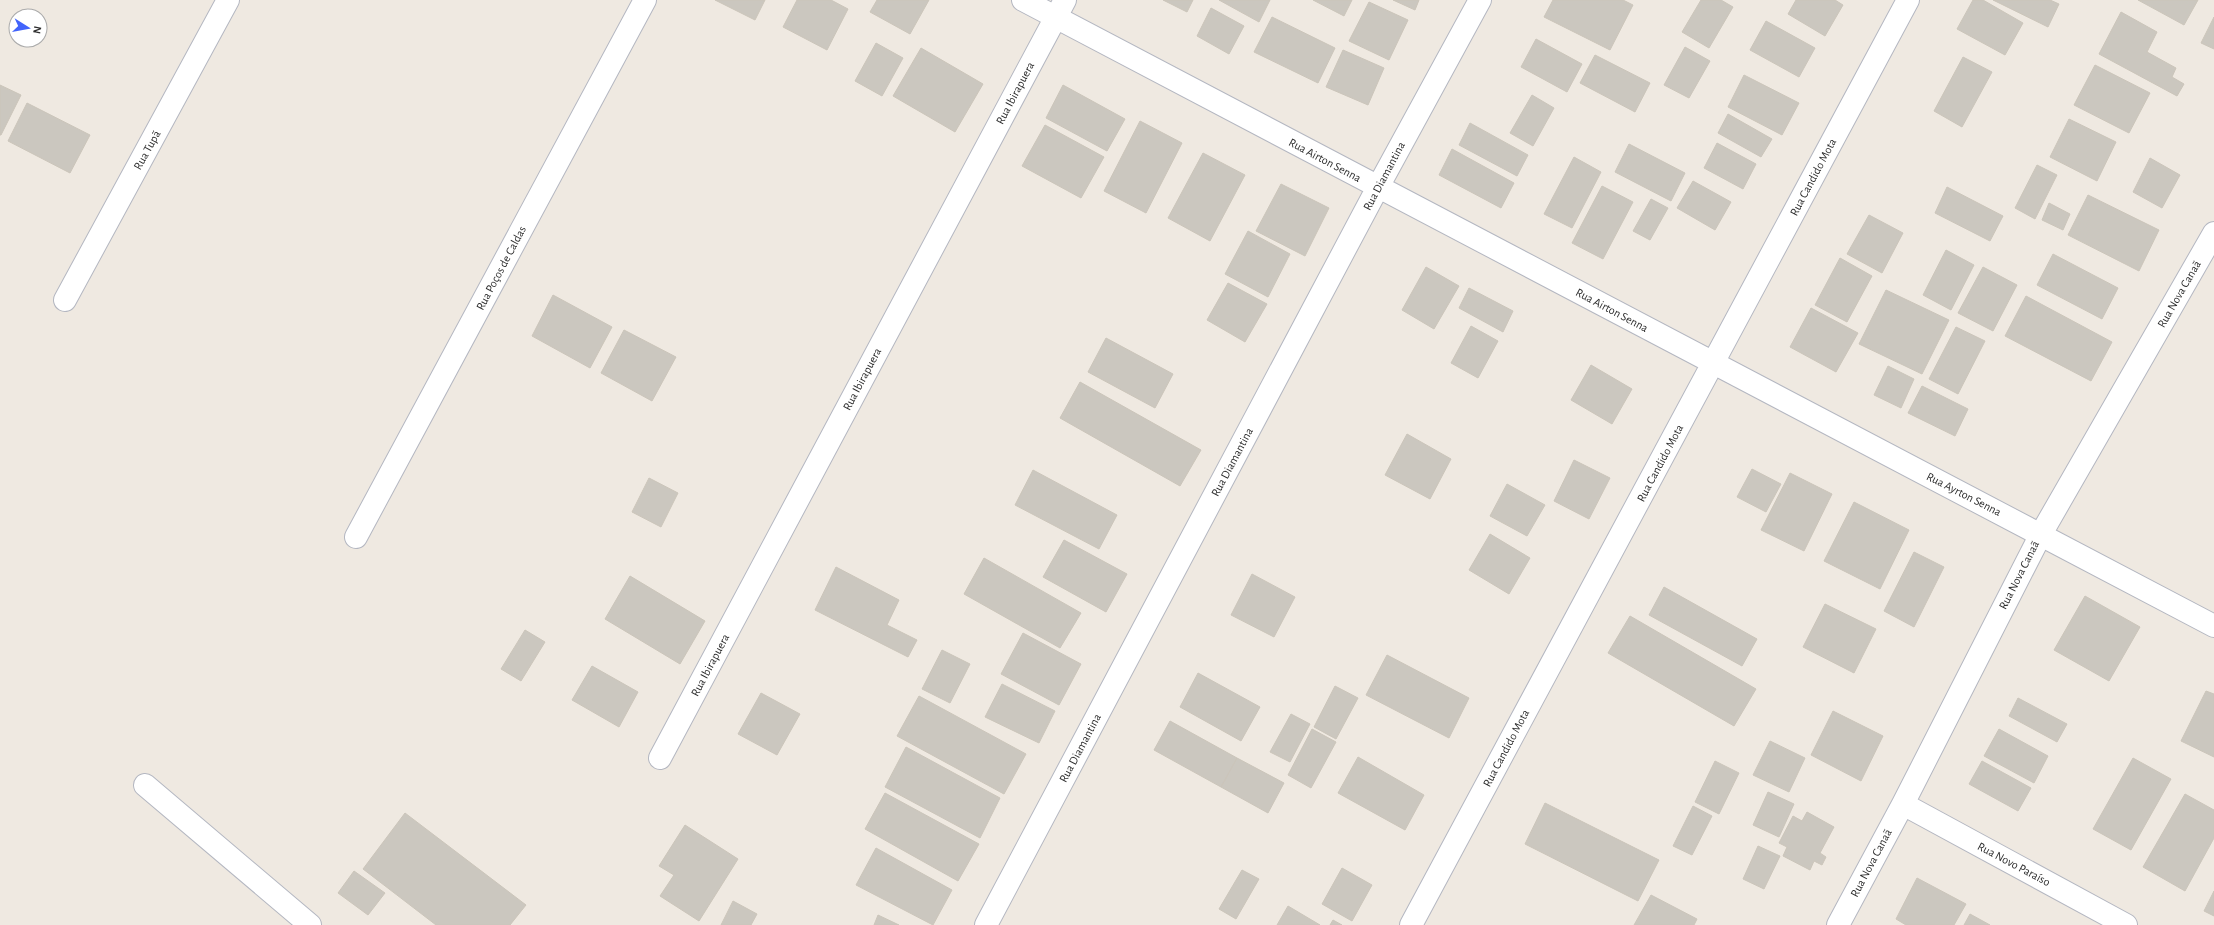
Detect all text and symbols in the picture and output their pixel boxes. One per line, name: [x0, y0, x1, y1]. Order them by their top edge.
north arrow: [8, 8, 48, 48]
text: N: [31, 25, 43, 35]
street label: Rua Ibirapuera: [994, 59, 1037, 126]
street label: Rua Tupã: [131, 128, 163, 172]
street label: Rua Airton Senna: [1287, 136, 1364, 184]
street label: Rua Candido Mota: [1788, 136, 1839, 218]
street label: Rua Diamantina: [1361, 139, 1407, 212]
street label: Rua Poços de Caldas: [474, 224, 528, 312]
street label: Rua Nova Canaã: [2155, 258, 2203, 330]
street label: Rua Airton Senna: [1574, 286, 1651, 334]
street label: Rua Ibirapuera: [841, 345, 884, 412]
street label: Rua Candido Mota: [1635, 422, 1686, 504]
street label: Rua Diamantina: [1209, 425, 1255, 498]
street label: Rua Ayrton Senna: [1924, 470, 2004, 519]
street label: Rua Nova Canaã: [1997, 538, 2042, 611]
street label: Rua Ibirapuera: [689, 631, 732, 698]
street label: Rua Candido Mota: [1481, 707, 1532, 789]
street label: Rua Diamantina: [1057, 711, 1103, 784]
street label: Rua Nova Canaã: [1848, 827, 1894, 899]
street label: Rua Novo Paraíso: [1976, 840, 2052, 888]

